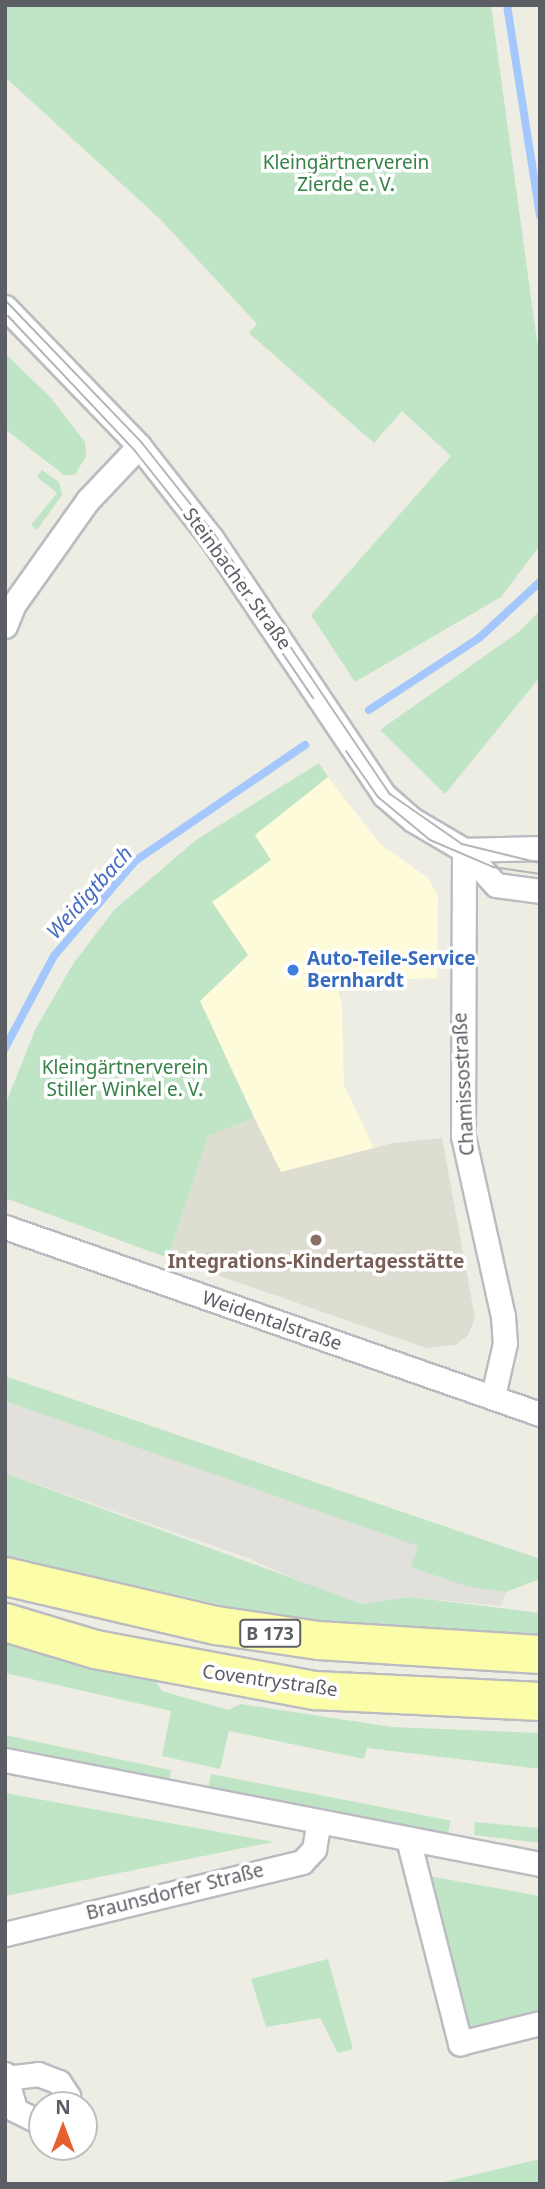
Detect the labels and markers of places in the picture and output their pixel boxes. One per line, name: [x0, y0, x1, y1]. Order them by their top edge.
place label: Auto-Teile-Service Bernhardt: [307, 948, 476, 992]
marker: Auto-Teile-Service Bernhardt: [285, 962, 301, 978]
marker: Integrations-Kindertagesstätte: [308, 1232, 324, 1248]
place label: Integrations-Kindertagesstätte: [168, 1251, 464, 1273]

